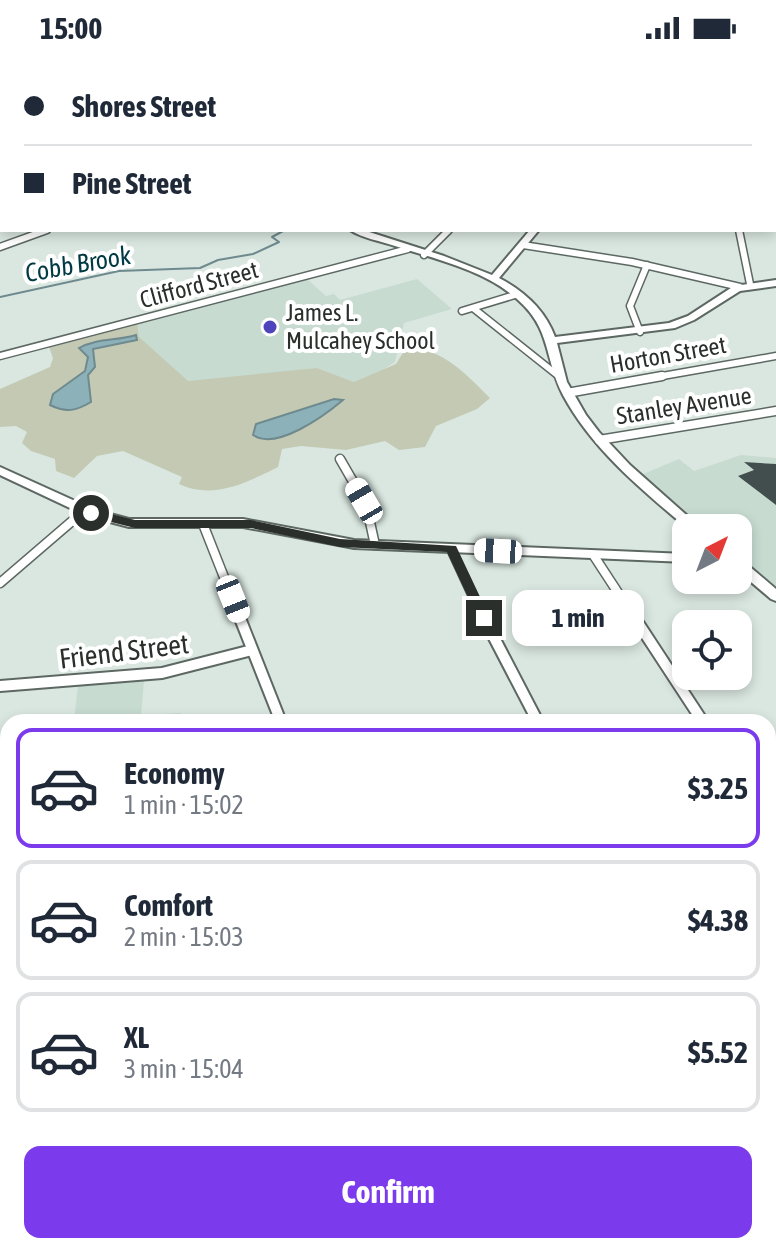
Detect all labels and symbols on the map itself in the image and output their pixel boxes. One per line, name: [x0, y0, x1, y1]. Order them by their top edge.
water label: Cobb Brook: [23, 240, 134, 288]
street label: Clifford Street: [137, 256, 261, 313]
place label: James L. Mulcahey School: [286, 299, 435, 354]
marker: James L. Mulcahey School: [261, 318, 279, 336]
street label: Horton Street: [608, 331, 728, 378]
street label: Stanley Avenue: [615, 382, 753, 429]
car: [342, 474, 386, 528]
route start: [73, 495, 109, 531]
north arrow: [672, 514, 752, 594]
car: [473, 538, 523, 564]
car: [213, 572, 253, 626]
callout: 1 min: [512, 590, 644, 646]
route end: [466, 600, 502, 636]
street label: Friend Street: [57, 627, 191, 675]

